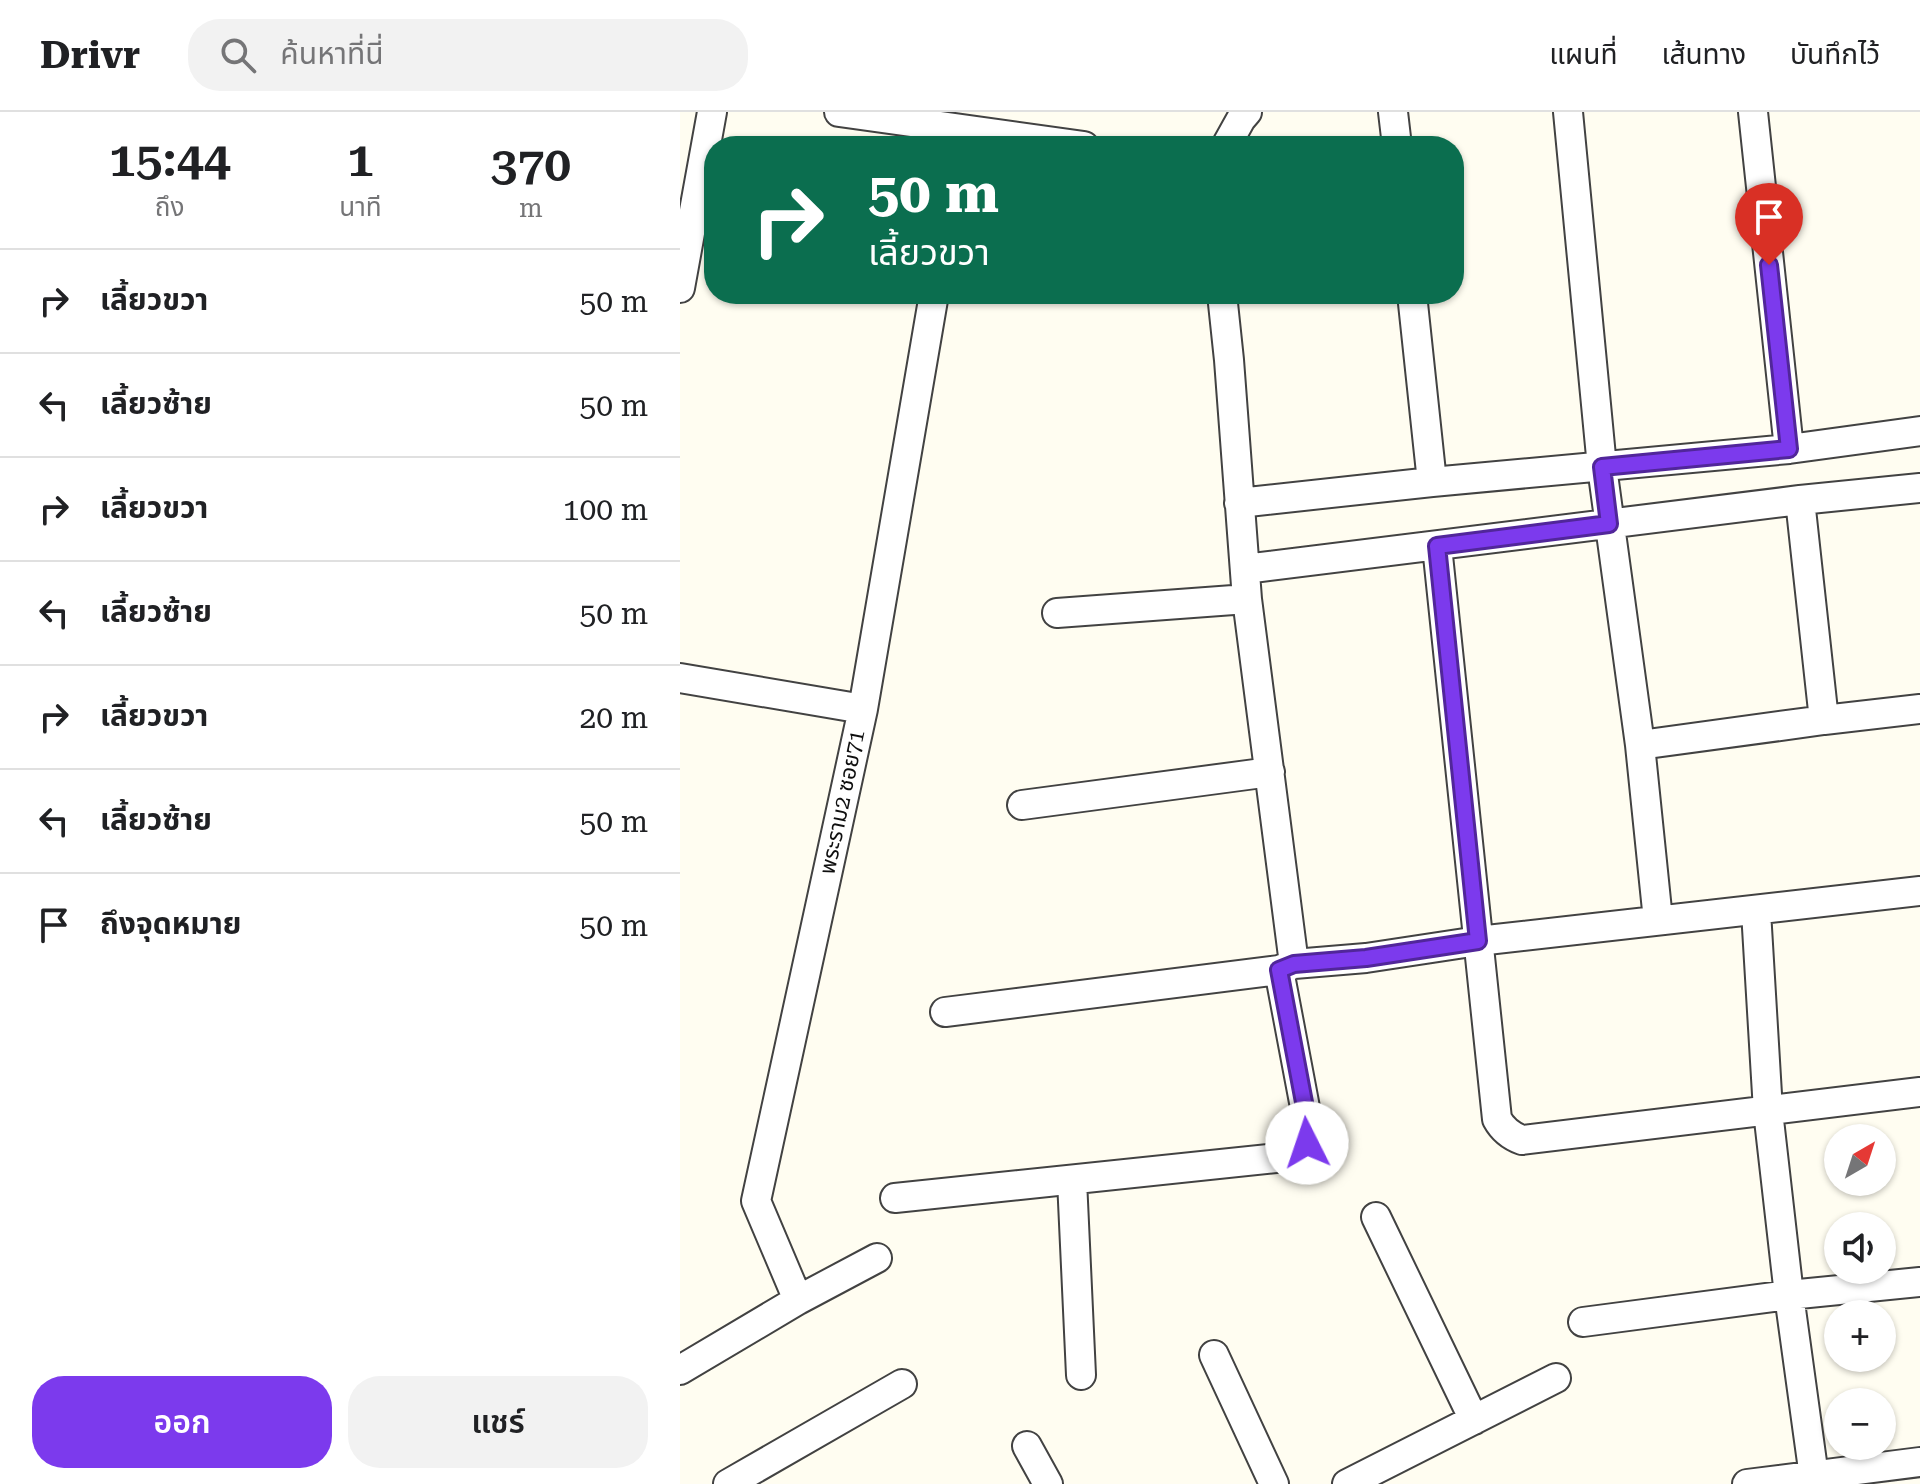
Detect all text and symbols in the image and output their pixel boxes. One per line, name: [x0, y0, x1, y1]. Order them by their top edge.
search box: [188, 19, 748, 91]
text: Drivr: [40, 33, 140, 77]
icon: search: [216, 33, 260, 77]
text: ค้นหาที่นี่: [280, 36, 384, 71]
text: แผนที่: [1549, 38, 1617, 71]
text: เส้นทาง: [1661, 38, 1746, 71]
text: บันทึกไว้: [1790, 38, 1880, 71]
text: 15:44: [109, 132, 231, 188]
text: 1: [347, 132, 374, 188]
text: 370: [491, 137, 571, 193]
text: 50 m: [868, 160, 999, 226]
icon: right: [736, 168, 840, 272]
pin: [1735, 183, 1803, 265]
text: ถึง: [155, 192, 184, 222]
text: นาที: [339, 192, 382, 222]
text: m: [519, 193, 543, 223]
icon: arrive: [1747, 195, 1791, 239]
text: เลี้ยวขวา: [868, 232, 990, 274]
icon: right: [32, 279, 76, 323]
text: เลี้ยวขวา: [100, 282, 208, 317]
text: 50 m: [579, 284, 648, 319]
icon: left: [32, 383, 76, 427]
text: เลี้ยวซ้าย: [100, 386, 212, 421]
text: 50 m: [579, 388, 648, 423]
icon: right: [32, 487, 76, 531]
text: เลี้ยวขวา: [100, 490, 208, 525]
text: 100 m: [563, 492, 648, 527]
icon: left: [32, 591, 76, 635]
text: เลี้ยวซ้าย: [100, 594, 212, 629]
text: 50 m: [579, 596, 648, 631]
icon: right: [32, 695, 76, 739]
text: เลี้ยวขวา: [100, 698, 208, 733]
text: 20 m: [579, 700, 648, 735]
street label: พระราม2 ซอย71: [814, 727, 870, 877]
icon: left: [32, 799, 76, 843]
text: เลี้ยวซ้าย: [100, 802, 212, 837]
text: 50 m: [579, 804, 648, 839]
icon: arrive: [32, 903, 76, 947]
text: ถึงจุดหมาย: [100, 906, 241, 941]
text: 50 m: [579, 908, 648, 943]
position arrow: [1265, 1101, 1349, 1185]
north arrow: [1824, 1124, 1896, 1196]
map controls: [1824, 1124, 1896, 1460]
button: sound: [1824, 1212, 1896, 1284]
button: +: [1824, 1300, 1896, 1372]
button: ออก: [32, 1376, 332, 1468]
button: แชร์: [348, 1376, 648, 1468]
button: −: [1824, 1388, 1896, 1460]

